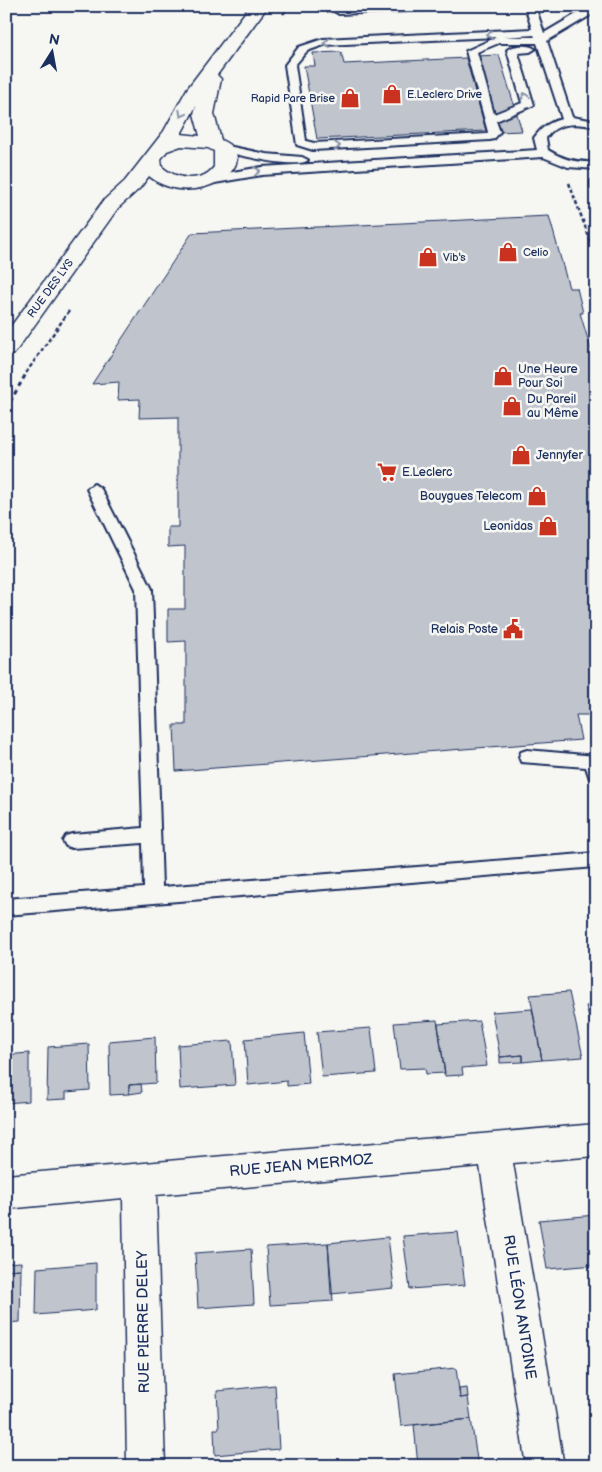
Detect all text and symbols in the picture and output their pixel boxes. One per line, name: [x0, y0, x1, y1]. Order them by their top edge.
north arrow: [28, 28, 78, 78]
one-way arrow: [485, 29, 493, 40]
text: N: [48, 30, 61, 49]
one-way arrow: [323, 37, 331, 48]
shop icon: E.Leclerc Drive: [381, 83, 403, 105]
shop icon: Rapid Pare Brise: [339, 87, 361, 109]
place label: E.Leclerc Drive: [407, 88, 483, 101]
place label: Rapid Pare Brise: [251, 92, 335, 105]
one-way arrow: [521, 92, 531, 101]
one-way arrow: [178, 109, 188, 118]
one-way arrow: [334, 141, 342, 152]
one-way arrow: [253, 166, 261, 177]
shop icon: Celio: [497, 241, 519, 263]
shop icon: Vib's: [417, 246, 439, 268]
place label: Celio: [523, 246, 549, 259]
place label: Vib's: [443, 251, 466, 264]
street label: RUE DES LYS: [25, 256, 76, 320]
place label: Une Heure Pour Soi: [518, 362, 578, 391]
shop icon: Une Heure Pour Soi: [492, 365, 514, 387]
place label: Du Pareil au Même: [527, 392, 578, 421]
shop icon: Du Pareil au Même: [501, 395, 523, 417]
shop icon: Jennyfer: [510, 444, 532, 466]
place label: Jennyfer: [536, 448, 583, 463]
supermarket icon: E.Leclerc: [376, 461, 398, 483]
place label: E.Leclerc: [402, 465, 452, 480]
shop icon: Bouygues Telecom: [526, 485, 548, 507]
place label: Bouygues Telecom: [420, 489, 522, 504]
shop icon: Leonidas: [537, 515, 559, 537]
place label: Leonidas: [483, 519, 533, 534]
public building icon: Relais Poste: [502, 618, 524, 640]
place label: Relais Poste: [431, 622, 498, 637]
street label: RUE JEAN MERMOZ: [229, 1150, 374, 1181]
street label: RUE LÉON ANTOINE: [499, 1233, 540, 1381]
street label: RUE PIERRE DELEY: [133, 1250, 154, 1394]

